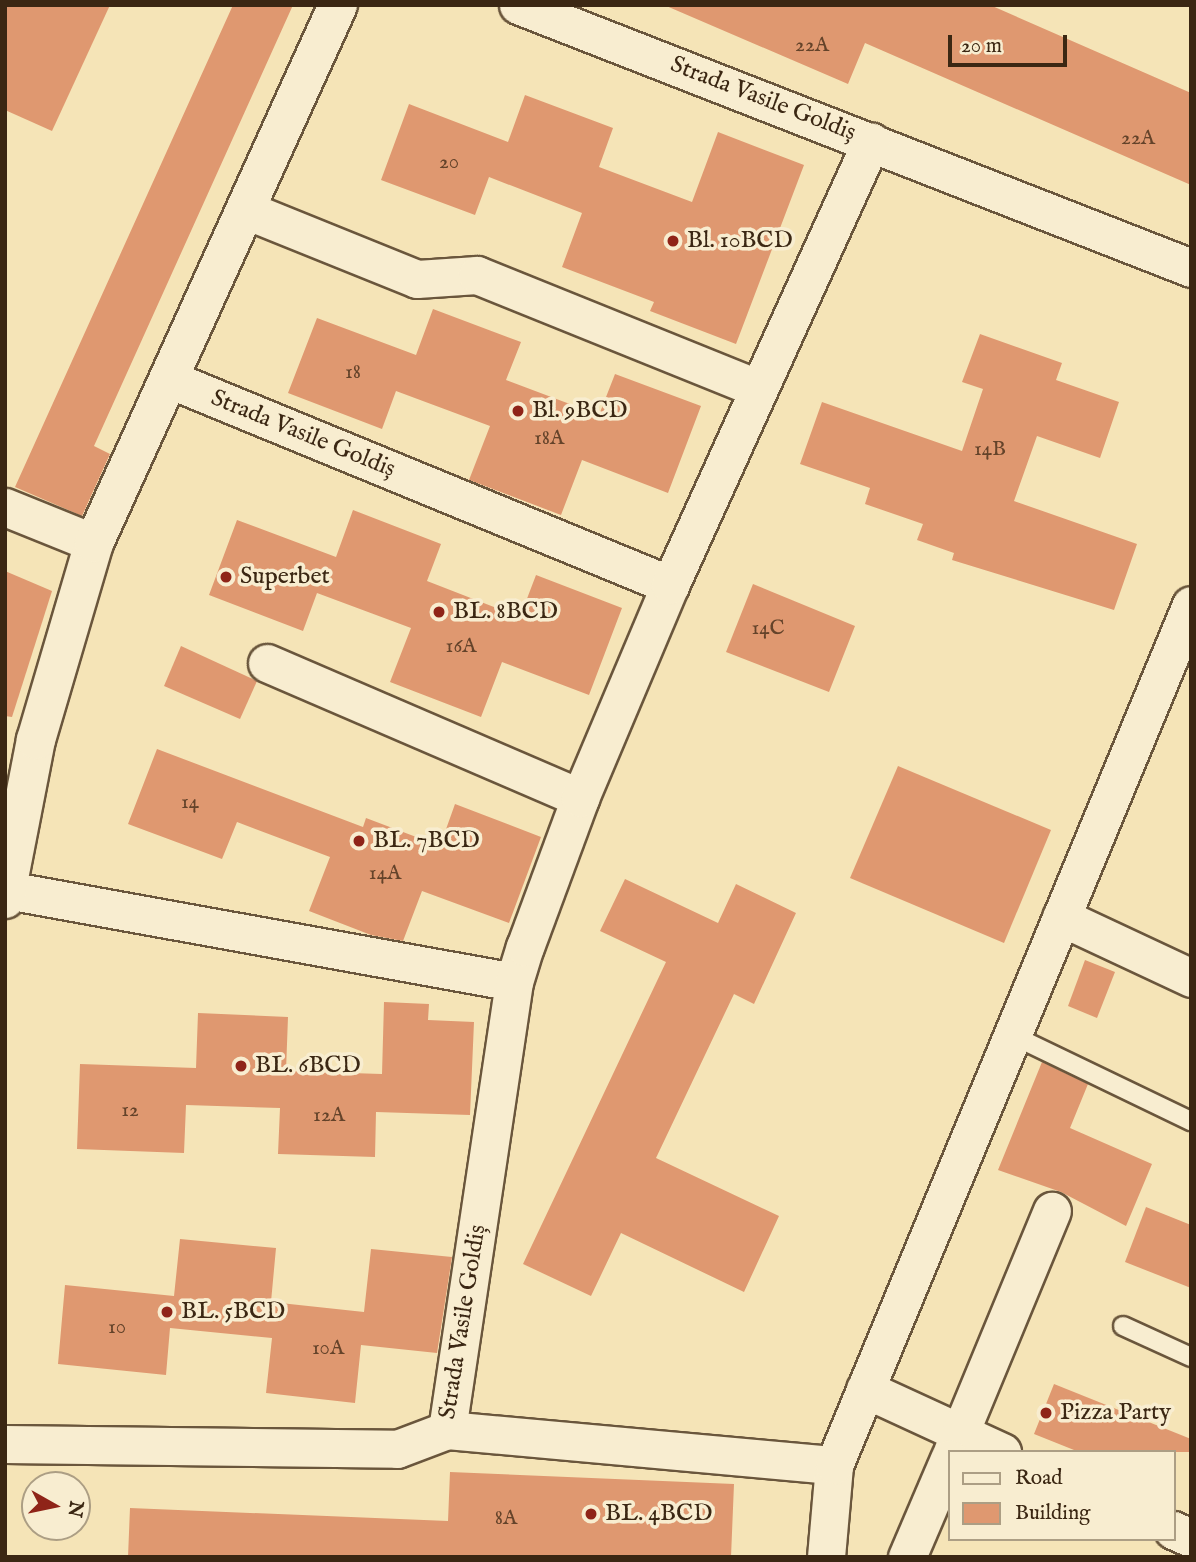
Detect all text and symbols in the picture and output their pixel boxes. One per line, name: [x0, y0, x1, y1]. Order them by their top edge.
scale bar: [951, 21, 1070, 65]
house number: 22A: [795, 33, 829, 59]
text: 20 m: [961, 33, 1002, 60]
street label: Strada Vasile Goldiș: [666, 50, 860, 148]
house number: 22A: [1121, 126, 1155, 152]
house number: 20: [439, 150, 459, 176]
place label: Bl. 10BCD: [687, 227, 793, 255]
marker: Bl. 10BCD: [665, 233, 681, 249]
house number: 18: [345, 360, 361, 386]
street label: Strada Vasile Goldiș: [207, 384, 399, 484]
place label: Bl. 9BCD: [532, 397, 628, 425]
marker: Bl. 9BCD: [510, 403, 526, 419]
house number: 18A: [534, 426, 564, 452]
house number: 14B: [974, 437, 1006, 463]
place label: Superbet: [240, 563, 330, 591]
marker: Superbet: [218, 569, 234, 585]
place label: BL. 8BCD: [453, 598, 558, 626]
marker: BL. 8BCD: [431, 604, 447, 620]
house number: 14C: [751, 616, 785, 642]
house number: 16A: [446, 634, 476, 660]
house number: 14: [181, 790, 199, 816]
place label: BL. 7BCD: [373, 827, 480, 855]
marker: BL. 7BCD: [351, 833, 367, 849]
house number: 14A: [369, 861, 401, 887]
place label: BL. 6BCD: [255, 1052, 361, 1080]
marker: BL. 6BCD: [233, 1058, 249, 1074]
house number: 12: [121, 1098, 139, 1124]
house number: 12A: [313, 1103, 345, 1129]
street label: Strada Vasile Goldiș: [433, 1223, 493, 1421]
place label: BL. 5BCD: [181, 1298, 285, 1326]
marker: BL. 5BCD: [159, 1304, 175, 1320]
house number: 10: [108, 1315, 126, 1341]
house number: 10A: [312, 1336, 344, 1362]
place label: Pizza Party: [1060, 1399, 1171, 1427]
marker: Pizza Party: [1038, 1405, 1054, 1421]
legend: [948, 1450, 1175, 1541]
text: Road: [1015, 1465, 1062, 1492]
north arrow: [21, 1471, 91, 1541]
text: N: [62, 1499, 88, 1519]
place label: BL. 4BCD: [605, 1500, 712, 1528]
text: Building: [1015, 1500, 1090, 1527]
house number: 8A: [495, 1506, 517, 1532]
marker: BL. 4BCD: [583, 1506, 599, 1522]

